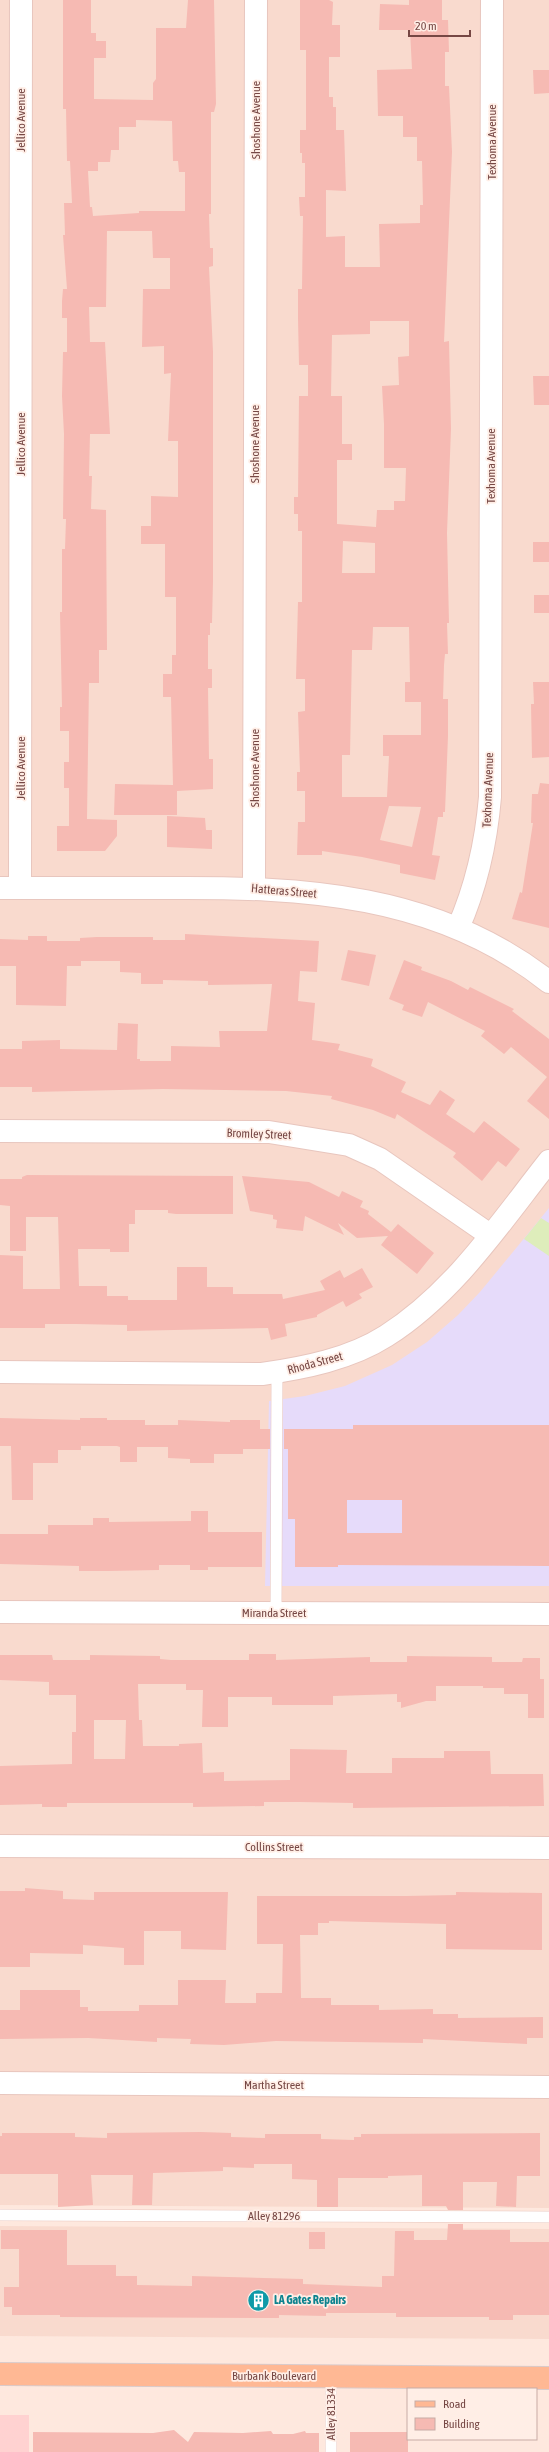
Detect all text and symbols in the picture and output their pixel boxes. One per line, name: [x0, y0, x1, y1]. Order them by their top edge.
scale bar: [409, 12, 470, 38]
text: 20 m: [415, 19, 437, 33]
street label: Shoshone Avenue: [249, 81, 263, 159]
street label: Jellico Avenue: [14, 88, 28, 152]
street label: Texhoma Avenue: [485, 104, 499, 180]
street label: Shoshone Avenue: [248, 405, 262, 483]
street label: Jellico Avenue: [14, 412, 28, 476]
street label: Texhoma Avenue: [484, 428, 498, 504]
street label: Shoshone Avenue: [248, 729, 262, 807]
street label: Jellico Avenue: [14, 736, 28, 800]
street label: Texhoma Avenue: [480, 752, 496, 828]
street label: Hatteras Street: [251, 881, 318, 901]
street label: Bromley Street: [226, 1126, 292, 1142]
street label: Rhoda Street: [286, 1349, 345, 1377]
street label: Miranda Street: [242, 1606, 307, 1620]
street label: Collins Street: [245, 1840, 304, 1854]
street label: Martha Street: [244, 2078, 304, 2092]
street label: Alley 81296: [248, 2209, 300, 2223]
building icon: LA Gates Repairs: [246, 2287, 272, 2313]
place label: LA Gates Repairs: [274, 2293, 347, 2307]
street label: Burbank Boulevard: [232, 2369, 316, 2383]
street label: Alley 81334: [324, 2388, 338, 2440]
legend: [407, 2388, 537, 2440]
text: Road: [443, 2397, 466, 2411]
text: Building: [443, 2417, 481, 2431]

